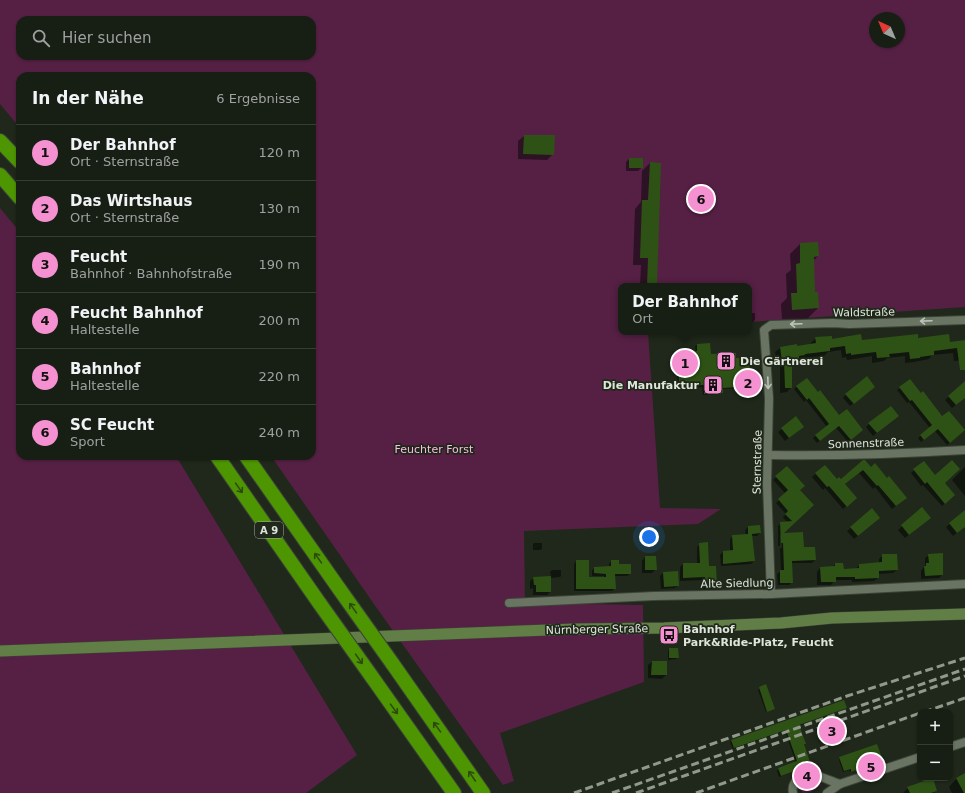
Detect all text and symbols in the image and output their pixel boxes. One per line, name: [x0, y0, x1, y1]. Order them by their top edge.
north arrow: [869, 12, 905, 48]
search box: [16, 16, 316, 60]
icon: search: [30, 27, 52, 49]
text: Hier suchen: [62, 29, 151, 47]
text: In der Nähe: [32, 88, 144, 108]
text: 6 Ergebnisse: [216, 91, 300, 106]
text: Der Bahnhof: [70, 136, 176, 154]
text: 1: [40, 145, 50, 160]
text: 120 m: [258, 145, 300, 160]
text: Ort · Sternstraße: [70, 154, 179, 169]
pin: 6: [688, 184, 714, 214]
text: Das Wirtshaus: [70, 192, 192, 210]
text: 2: [40, 201, 50, 216]
text: 130 m: [258, 201, 300, 216]
text: Ort · Sternstraße: [70, 210, 179, 225]
text: Feucht: [70, 248, 127, 266]
text: 3: [40, 257, 50, 272]
text: 190 m: [258, 257, 300, 272]
text: Bahnhof · Bahnhofstraße: [70, 266, 232, 281]
popup: [618, 283, 752, 335]
text: Der Bahnhof: [632, 293, 738, 311]
text: Feucht Bahnhof: [70, 304, 203, 322]
street label: Waldstraße: [833, 305, 895, 320]
text: Ort: [632, 311, 653, 326]
text: 4: [40, 313, 50, 328]
text: 200 m: [258, 313, 300, 328]
one-way arrow: [920, 317, 933, 325]
one-way arrow: [790, 320, 803, 328]
text: Haltestelle: [70, 322, 140, 337]
pin: 1: [672, 348, 698, 378]
building icon: Die Gärtnerei: [715, 350, 737, 372]
place label: Die Gärtnerei: [740, 355, 823, 368]
text: Bahnhof: [70, 360, 140, 378]
pin: 2: [735, 368, 761, 398]
text: 5: [40, 369, 50, 384]
text: 220 m: [258, 369, 300, 384]
building icon: Die Manufaktur: [702, 374, 724, 396]
one-way arrow: [764, 376, 772, 389]
text: Haltestelle: [70, 378, 140, 393]
place label: Die Manufaktur: [603, 379, 700, 392]
text: SC Feucht: [70, 416, 154, 434]
text: 6: [40, 425, 50, 440]
text: 240 m: [258, 425, 300, 440]
street label: Sternstraße: [750, 429, 765, 494]
text: Sport: [70, 434, 105, 449]
street label: Sonnenstraße: [828, 436, 905, 451]
park label: Feuchter Forst: [395, 443, 474, 456]
one-way arrow: [235, 482, 243, 493]
road number: A 9: [255, 522, 283, 538]
your location: [639, 527, 659, 547]
one-way arrow: [314, 553, 322, 564]
street label: Alte Siedlung: [700, 576, 774, 591]
one-way arrow: [349, 603, 357, 614]
street label: Nürnberger Straße: [546, 622, 649, 637]
place label: Bahnhof Park&Ride-Platz, Feucht: [683, 623, 834, 649]
bus stop icon: Bahnhof Park&Ride-Platz, Feucht: [658, 624, 680, 646]
one-way arrow: [355, 653, 363, 664]
one-way arrow: [390, 703, 399, 714]
map controls: [917, 709, 953, 781]
button: +: [917, 709, 953, 745]
pin: 3: [819, 716, 845, 746]
one-way arrow: [433, 722, 441, 733]
button: −: [917, 745, 953, 781]
pin: 5: [858, 752, 884, 782]
pin: 4: [794, 761, 820, 791]
one-way arrow: [468, 771, 476, 782]

